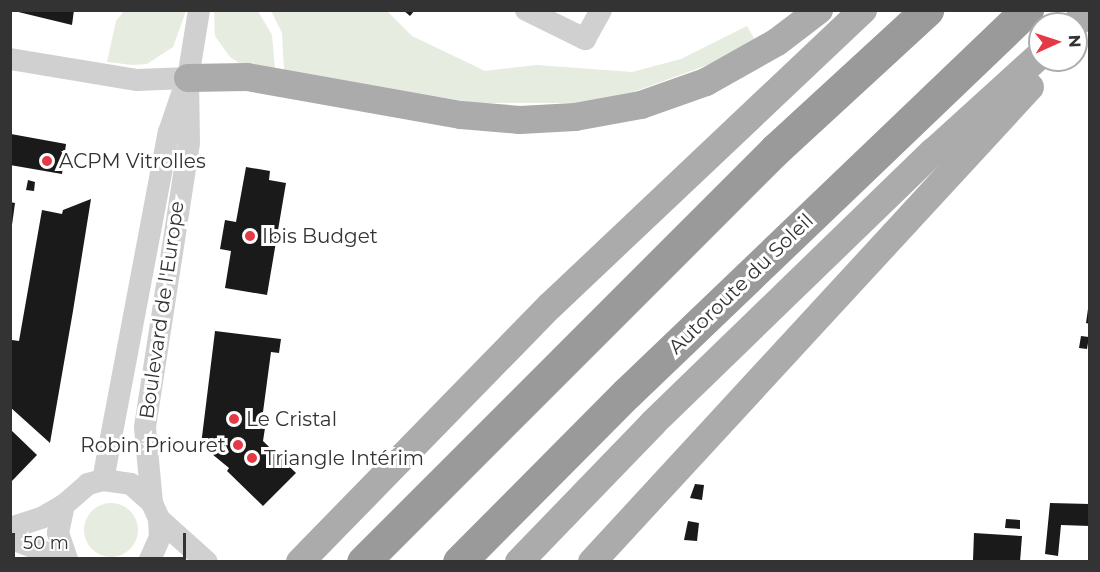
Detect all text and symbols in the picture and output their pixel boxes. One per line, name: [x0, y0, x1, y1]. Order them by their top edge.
north arrow: [1028, 12, 1088, 72]
text: N: [1065, 34, 1084, 48]
place label: ACPM Vitrolles: [59, 149, 206, 173]
marker: ACPM Vitrolles: [40, 154, 54, 168]
street label: Boulevard de l'Europe: [135, 199, 189, 421]
street label: Autoroute du Soleil: [664, 209, 818, 359]
place label: Ibis Budget: [262, 224, 378, 248]
marker: Ibis Budget: [243, 229, 257, 243]
place label: Le Cristal: [246, 407, 337, 431]
marker: Le Cristal: [227, 412, 241, 426]
place label: Robin Priouret: [80, 433, 226, 457]
marker: Robin Priouret: [231, 438, 245, 452]
place label: Triangle Intérim: [264, 446, 424, 470]
marker: Triangle Intérim: [245, 451, 259, 465]
scale bar: [15, 521, 189, 559]
text: 50 m: [23, 532, 69, 554]

